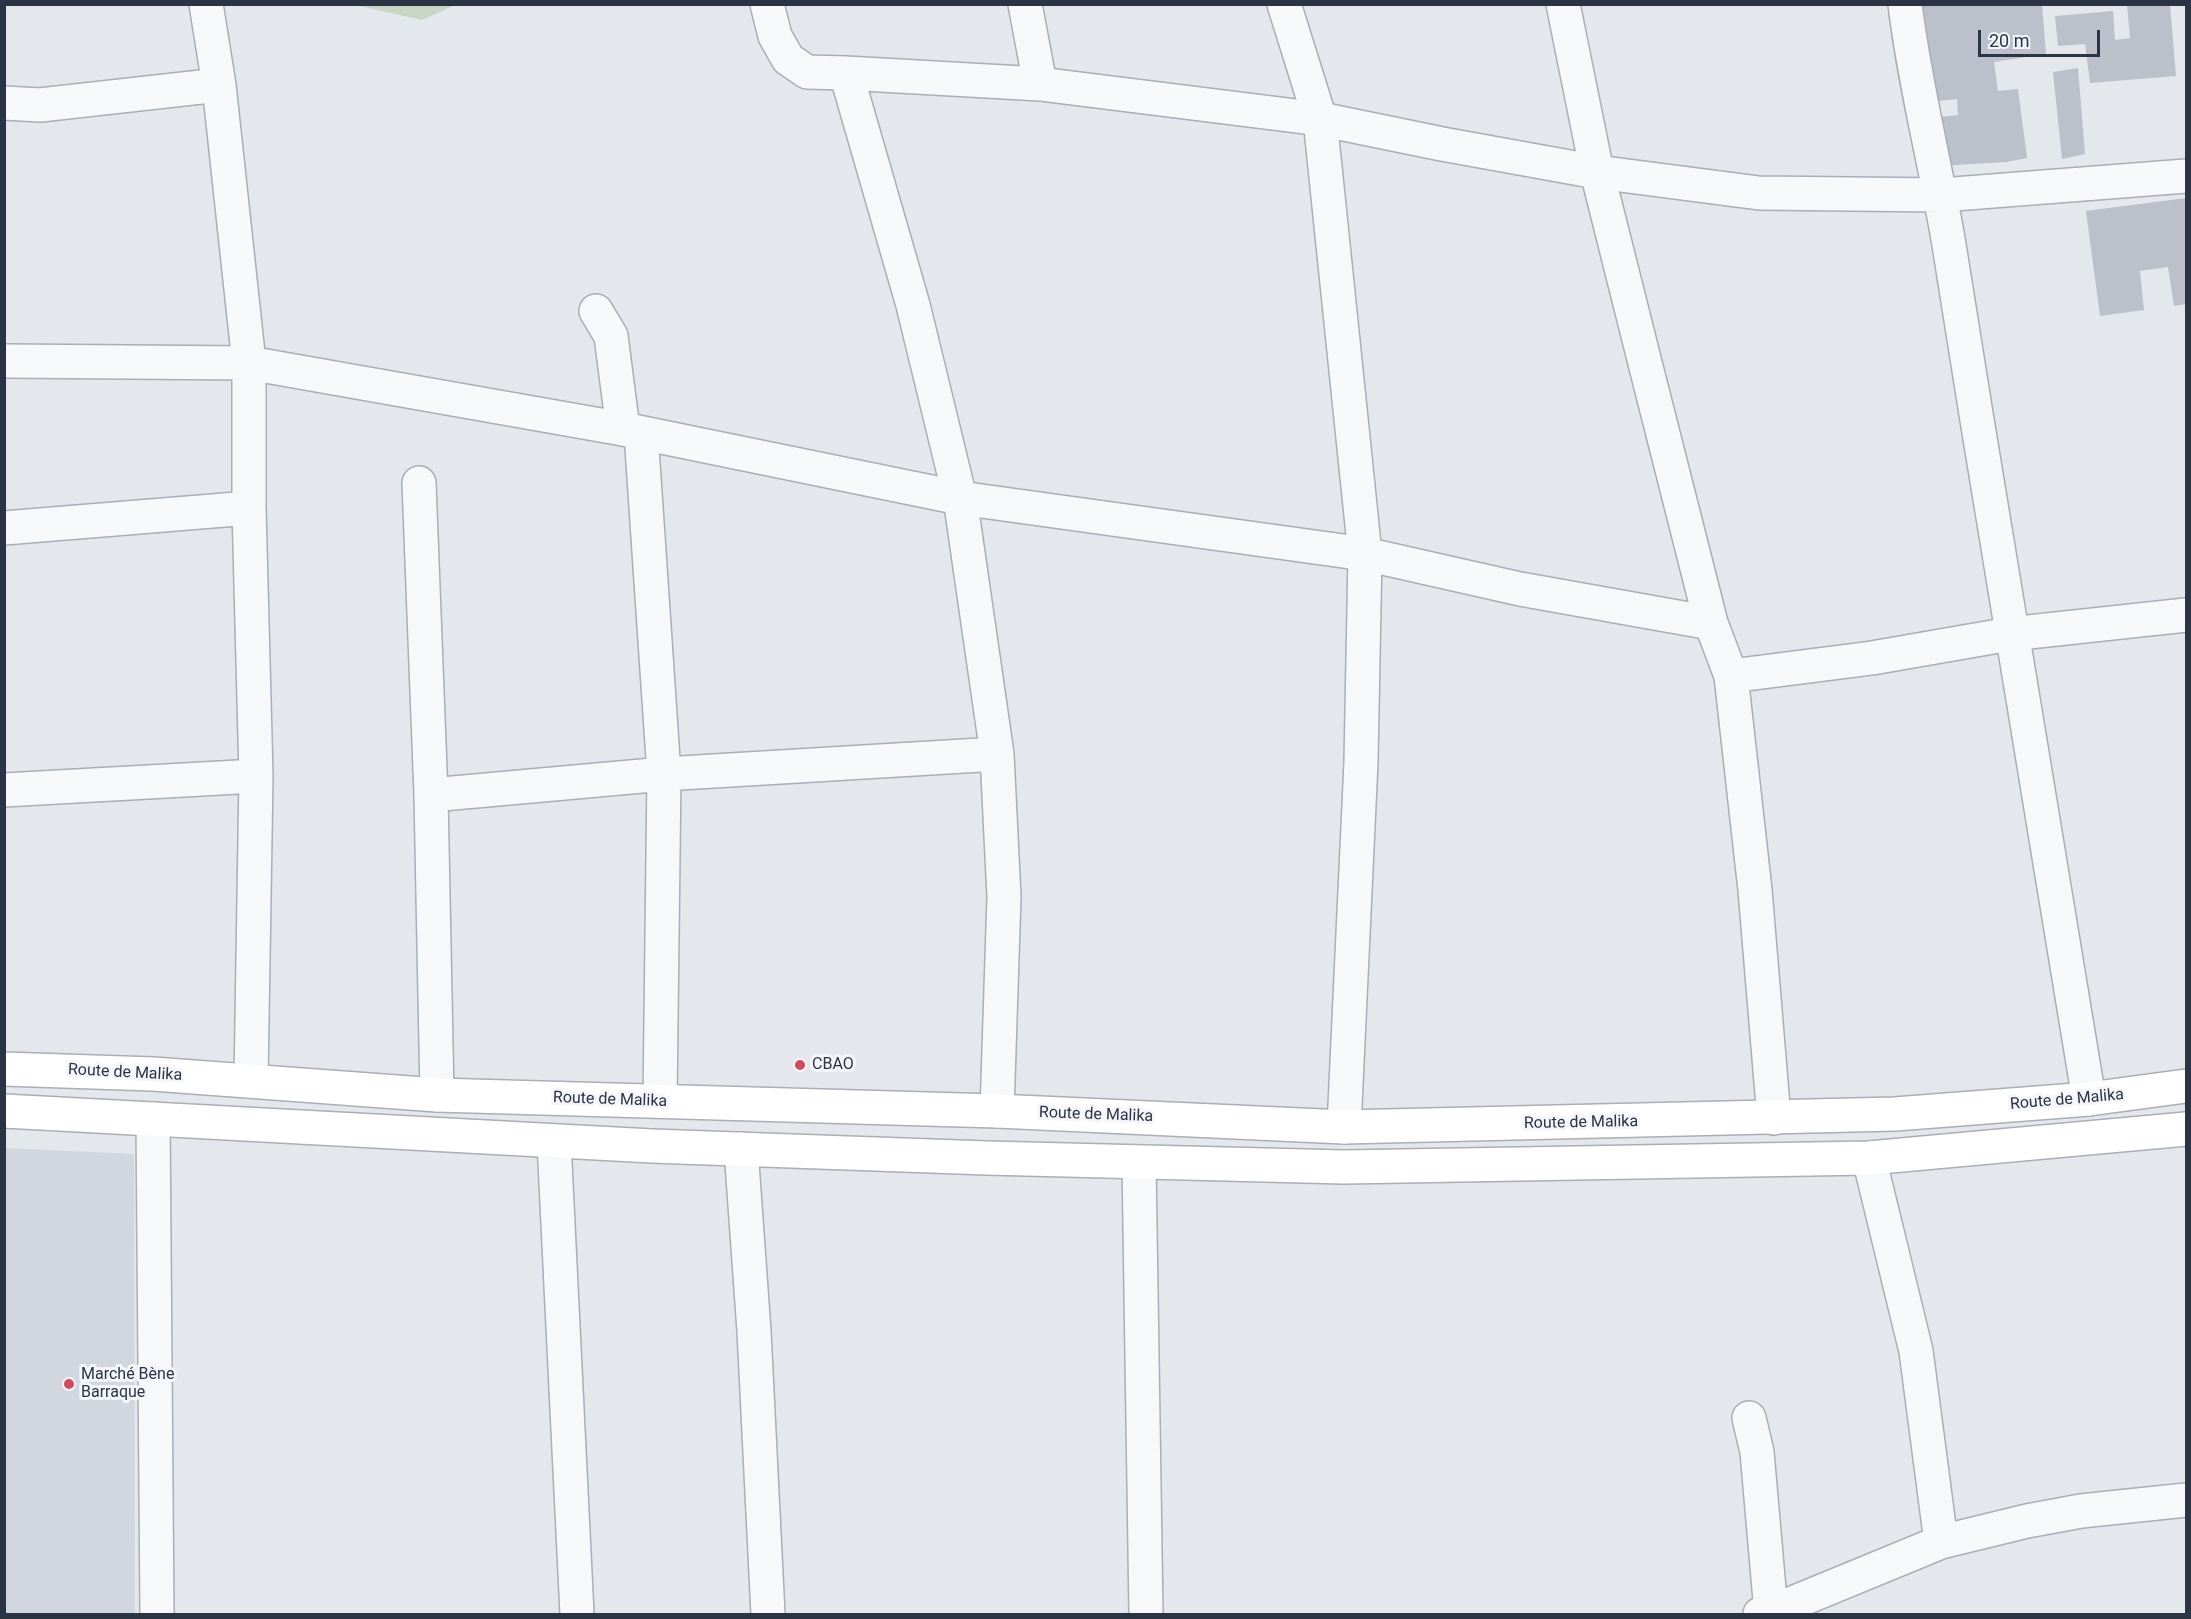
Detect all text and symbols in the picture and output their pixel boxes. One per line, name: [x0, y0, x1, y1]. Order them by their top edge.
scale bar: [1981, 18, 2102, 56]
text: 20 m: [1989, 30, 2029, 51]
place label: CBAO: [812, 1055, 854, 1075]
marker: CBAO: [793, 1058, 807, 1072]
street label: Route de Malika: [67, 1060, 183, 1086]
street label: Route de Malika: [2009, 1085, 2125, 1115]
street label: Route de Malika: [553, 1088, 667, 1112]
street label: Route de Malika: [1039, 1103, 1153, 1127]
street label: Route de Malika: [1524, 1112, 1638, 1134]
place label: Marché Bène Barraque: [81, 1365, 174, 1403]
marker: Marché Bène Barraque: [62, 1377, 76, 1391]

